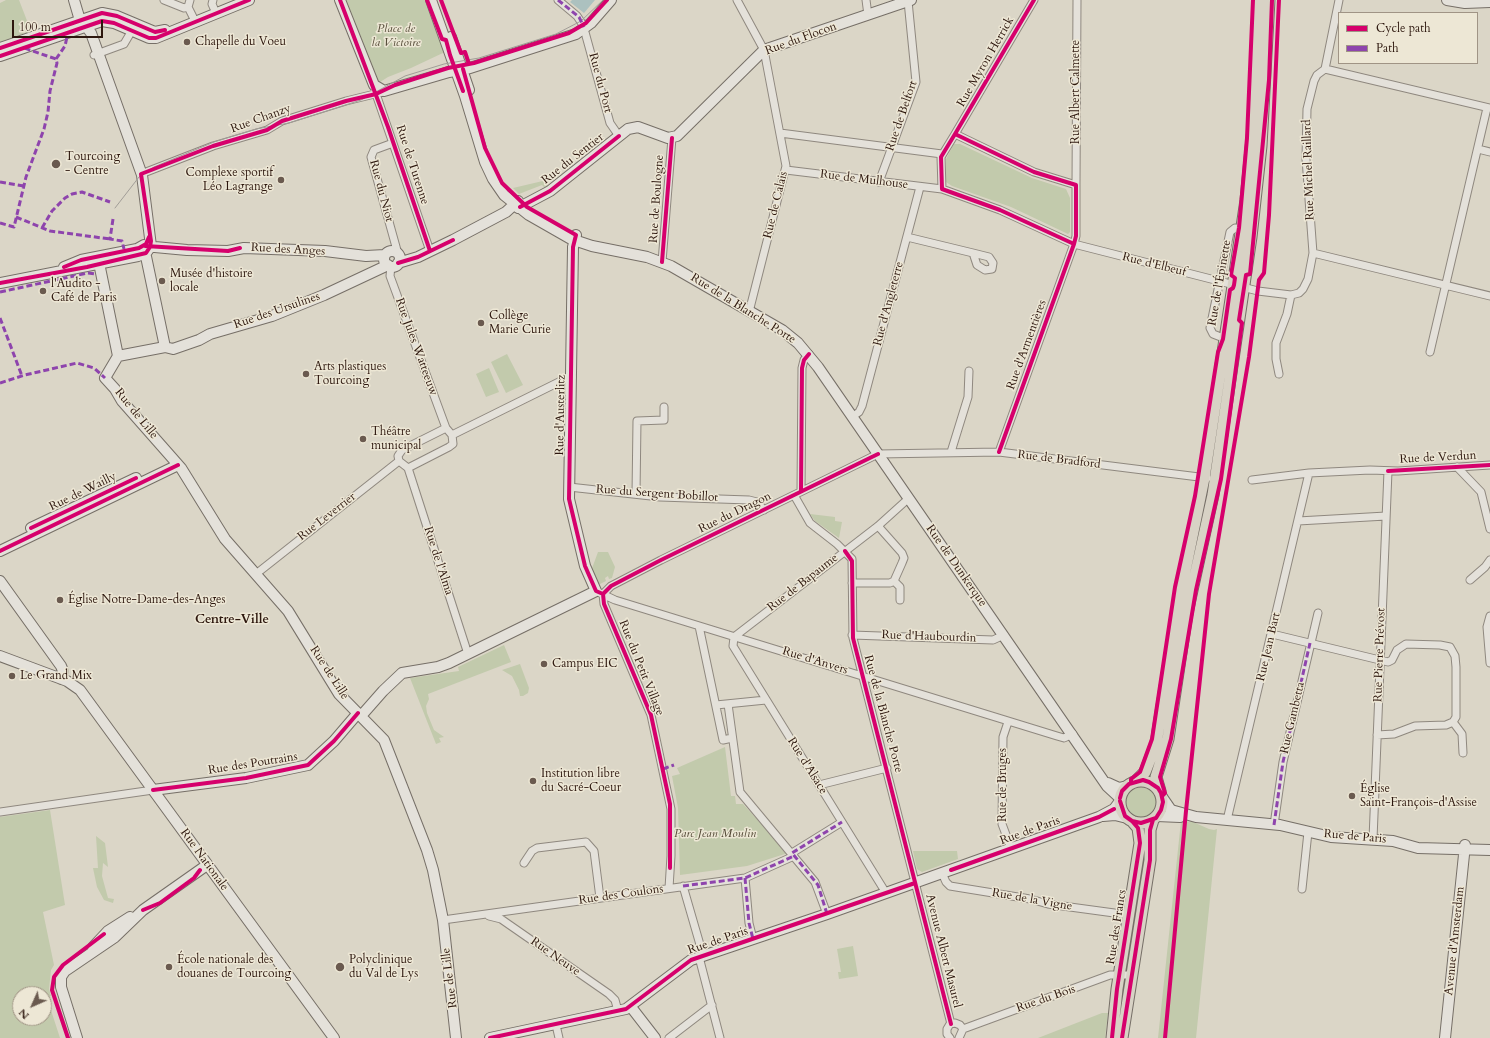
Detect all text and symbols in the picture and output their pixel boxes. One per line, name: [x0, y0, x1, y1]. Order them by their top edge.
scale bar: [14, 12, 105, 38]
legend: [1338, 12, 1478, 64]
street label: Rue Myron Herrick: [954, 14, 1018, 110]
text: 100 m: [19, 19, 51, 35]
street label: Rue du Flocon: [763, 19, 839, 59]
text: Cycle path: [1376, 20, 1431, 36]
park label: Place de la Victoire: [372, 22, 420, 50]
place label: Chapelle du Voeu: [195, 35, 286, 49]
marker: Chapelle du Voeu: [182, 37, 192, 47]
street label: Rue Albert Calmette: [1069, 40, 1083, 144]
text: Path: [1376, 40, 1399, 56]
street label: Rue du Port: [585, 51, 615, 115]
street label: Rue de Belfort: [883, 79, 921, 153]
street label: Rue Chanzy: [229, 101, 293, 137]
street label: Rue Michel Raillard: [1300, 119, 1318, 221]
street label: Rue de Turenne: [392, 123, 432, 207]
street label: Rue du Sentier: [539, 130, 607, 188]
place label: Tourcoing - Centre: [65, 150, 120, 178]
street label: Rue de Boulogne: [647, 154, 667, 244]
marker: Tourcoing - Centre: [50, 158, 62, 170]
street label: Rue du Niot: [366, 158, 396, 224]
place label: Complexe sportif Léo Lagrange: [186, 166, 273, 194]
street label: Rue de Mulhouse: [819, 167, 909, 193]
street label: Rue de Calais: [761, 170, 791, 240]
marker: Complexe sportif Léo Lagrange: [276, 175, 286, 185]
street label: Rue de l'Épinette: [1205, 239, 1235, 327]
street label: Rue des Anges: [251, 241, 325, 259]
street label: Rue d'Elbeuf: [1121, 250, 1187, 280]
street label: Rue d'Angleterre: [871, 260, 907, 348]
place label: Musée d'histoire locale: [170, 267, 253, 295]
street label: Rue de la Blanche Porte: [688, 271, 798, 347]
marker: Musée d'histoire locale: [157, 276, 167, 286]
place label: l'Audito - Café de Paris: [51, 277, 117, 305]
marker: l'Audito - Café de Paris: [38, 286, 48, 296]
street label: Rue des Ursulines: [232, 290, 322, 332]
street label: Rue Jules Watteeuw: [392, 296, 440, 398]
street label: Rue d'Armentières: [1004, 298, 1050, 392]
place label: Collège Marie Curie: [489, 309, 551, 337]
marker: Collège Marie Curie: [476, 318, 486, 328]
place label: Arts plastiques Tourcoing: [314, 360, 386, 388]
marker: Arts plastiques Tourcoing: [301, 369, 311, 379]
street label: Rue d'Austerlitz: [553, 374, 569, 456]
street label: Rue de Lille: [111, 386, 161, 442]
place label: Théâtre municipal: [371, 425, 421, 453]
marker: Théâtre municipal: [358, 434, 368, 444]
street label: Rue de Bradford: [1017, 448, 1101, 472]
street label: Rue de Verdun: [1399, 449, 1477, 467]
street label: Rue de Wailly: [47, 470, 119, 514]
street label: Rue du Sergent Bobillot: [595, 483, 719, 505]
street label: Rue du Dragon: [696, 489, 774, 537]
street label: Rue Leverrier: [295, 490, 359, 544]
street label: Rue de Dunkerque: [922, 522, 990, 610]
street label: Rue de l'Alma: [420, 525, 456, 597]
street label: Rue de Bapaume: [765, 551, 841, 615]
place label: Église Notre-Dame-des-Anges: [68, 593, 226, 607]
marker: Église Notre-Dame-des-Anges: [55, 595, 65, 605]
street label: Rue Pierre Prévost: [1371, 608, 1389, 702]
street label: Rue Jean Bart: [1254, 611, 1284, 683]
district label: Centre-Ville: [195, 612, 269, 628]
street label: Rue du Petit Village: [615, 618, 667, 718]
street label: Rue d'Haubourdin: [881, 628, 977, 646]
street label: Rue de Lille: [306, 644, 352, 702]
street label: Rue d'Anvers: [780, 644, 850, 678]
street label: Rue de la Blanche Porte: [860, 654, 906, 774]
place label: Campus EIC: [552, 657, 617, 671]
marker: Campus EIC: [539, 659, 549, 669]
place label: Le Grand Mix: [20, 669, 92, 683]
marker: Le Grand Mix: [7, 671, 17, 681]
street label: Rue Gambetta: [1278, 681, 1308, 755]
street label: Rue d'Alsace: [784, 735, 830, 797]
street label: Rue de Bruges: [996, 748, 1010, 822]
street label: Rue des Poutrains: [207, 750, 299, 778]
place label: Institution libre du Sacré-Coeur: [541, 767, 621, 795]
marker: Institution libre du Sacré-Coeur: [528, 776, 538, 786]
place label: Église Saint-François-d'Assise: [1360, 782, 1477, 810]
marker: Église Saint-François-d'Assise: [1347, 791, 1357, 801]
street label: Rue de Paris: [998, 814, 1062, 848]
street label: Rue Nationale: [177, 826, 231, 894]
park label: Parc Jean Moulin: [674, 827, 756, 841]
street label: Rue de Paris: [1323, 827, 1387, 847]
street label: Rue des Coulons: [578, 882, 664, 908]
street label: Rue de la Vigne: [991, 886, 1073, 914]
street label: Avenue d'Amsterdam: [1442, 886, 1468, 996]
street label: Rue des Francs: [1104, 889, 1130, 965]
street label: Avenue Albert Masurel: [922, 893, 964, 1009]
street label: Rue de Paris: [686, 924, 750, 958]
street label: Rue Neuve: [527, 935, 583, 979]
street label: Rue de Lille: [439, 947, 461, 1009]
place label: École nationale des douanes de Tourcoing: [177, 953, 291, 981]
place label: Polyclinique du Val de Lys: [349, 953, 418, 981]
marker: Polyclinique du Val de Lys: [334, 961, 346, 973]
marker: École nationale des douanes de Tourcoing: [164, 962, 174, 972]
street label: Rue du Bois: [1014, 982, 1078, 1016]
north arrow: [12, 986, 52, 1026]
text: N: [15, 1005, 33, 1023]

